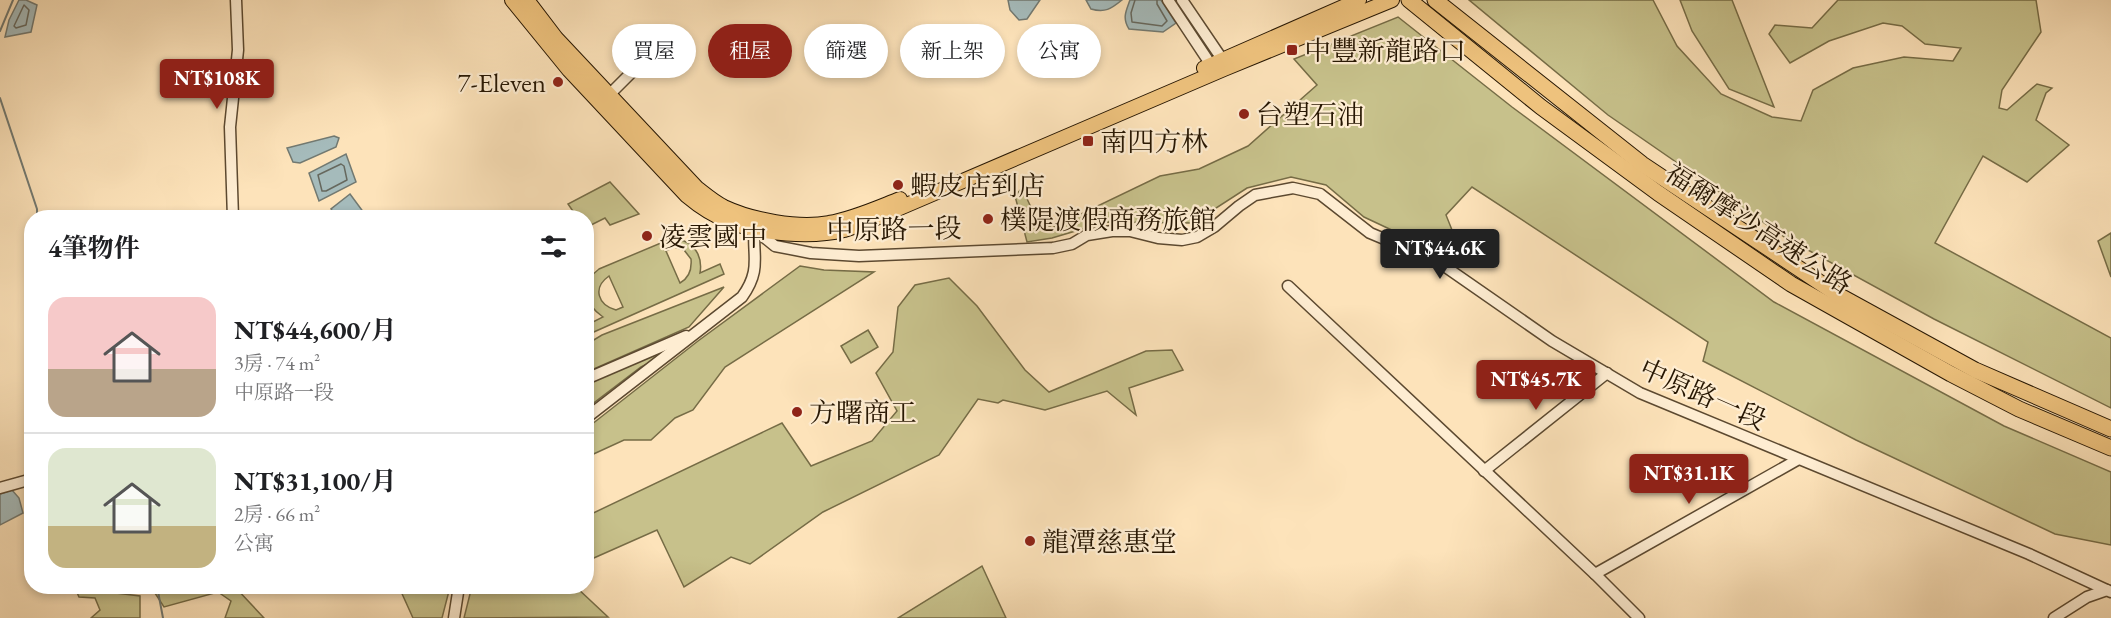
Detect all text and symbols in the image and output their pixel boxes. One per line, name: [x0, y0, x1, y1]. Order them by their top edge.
chip: 買屋: [612, 24, 696, 78]
chip: 租屋: [708, 24, 792, 78]
chip: 篩選: [804, 24, 888, 78]
chip: 新上架: [900, 24, 1005, 78]
chip: 公寓: [1017, 24, 1101, 78]
place label: 中豐新龍路口: [1304, 33, 1466, 68]
marker: 中豐新龍路口: [1285, 43, 1299, 57]
pin: NT$108K: [162, 59, 272, 110]
text: NT$108K: [174, 65, 260, 91]
place label: 7-Eleven: [457, 65, 546, 100]
marker: 7-Eleven: [551, 75, 565, 89]
place label: 台塑石油: [1256, 97, 1364, 132]
marker: 台塑石油: [1237, 107, 1251, 121]
place label: 南四方林: [1100, 124, 1208, 159]
marker: 南四方林: [1081, 134, 1095, 148]
street label: 福爾摩沙高速公路: [1659, 155, 1859, 301]
place label: 蝦皮店到店: [910, 168, 1045, 203]
marker: 蝦皮店到店: [891, 178, 905, 192]
place label: 樸隄渡假商務旅館: [1000, 202, 1216, 237]
street label: 中原路一段: [826, 210, 962, 248]
marker: 樸隄渡假商務旅館: [981, 212, 995, 226]
place label: 凌雲國中: [659, 219, 767, 254]
marker: 凌雲國中: [640, 229, 654, 243]
pin: NT$44.6K: [1378, 229, 1502, 280]
icon: filters: [537, 230, 570, 263]
text: 4筆物件: [48, 231, 140, 265]
text: NT$44.6K: [1394, 235, 1486, 261]
text: NT$44,600/月: [234, 313, 397, 347]
icon: home: [96, 321, 168, 393]
text: 3房 · 74 m²: [234, 350, 320, 376]
street label: 中原路一段: [1634, 351, 1772, 437]
pin: NT$45.7K: [1474, 360, 1598, 411]
text: NT$45.7K: [1490, 366, 1582, 392]
text: 中原路一段: [234, 379, 334, 405]
place label: 方曙商工: [809, 395, 917, 430]
marker: 方曙商工: [790, 405, 804, 419]
pin: NT$31.1K: [1627, 454, 1751, 505]
text: NT$31.1K: [1643, 460, 1735, 486]
text: NT$31,100/月: [234, 464, 397, 498]
icon: home: [96, 472, 168, 544]
text: 2房 · 66 m²: [234, 501, 320, 527]
place label: 龍潭慈惠堂: [1042, 524, 1177, 559]
text: 公寓: [234, 530, 274, 556]
marker: 龍潭慈惠堂: [1023, 534, 1037, 548]

